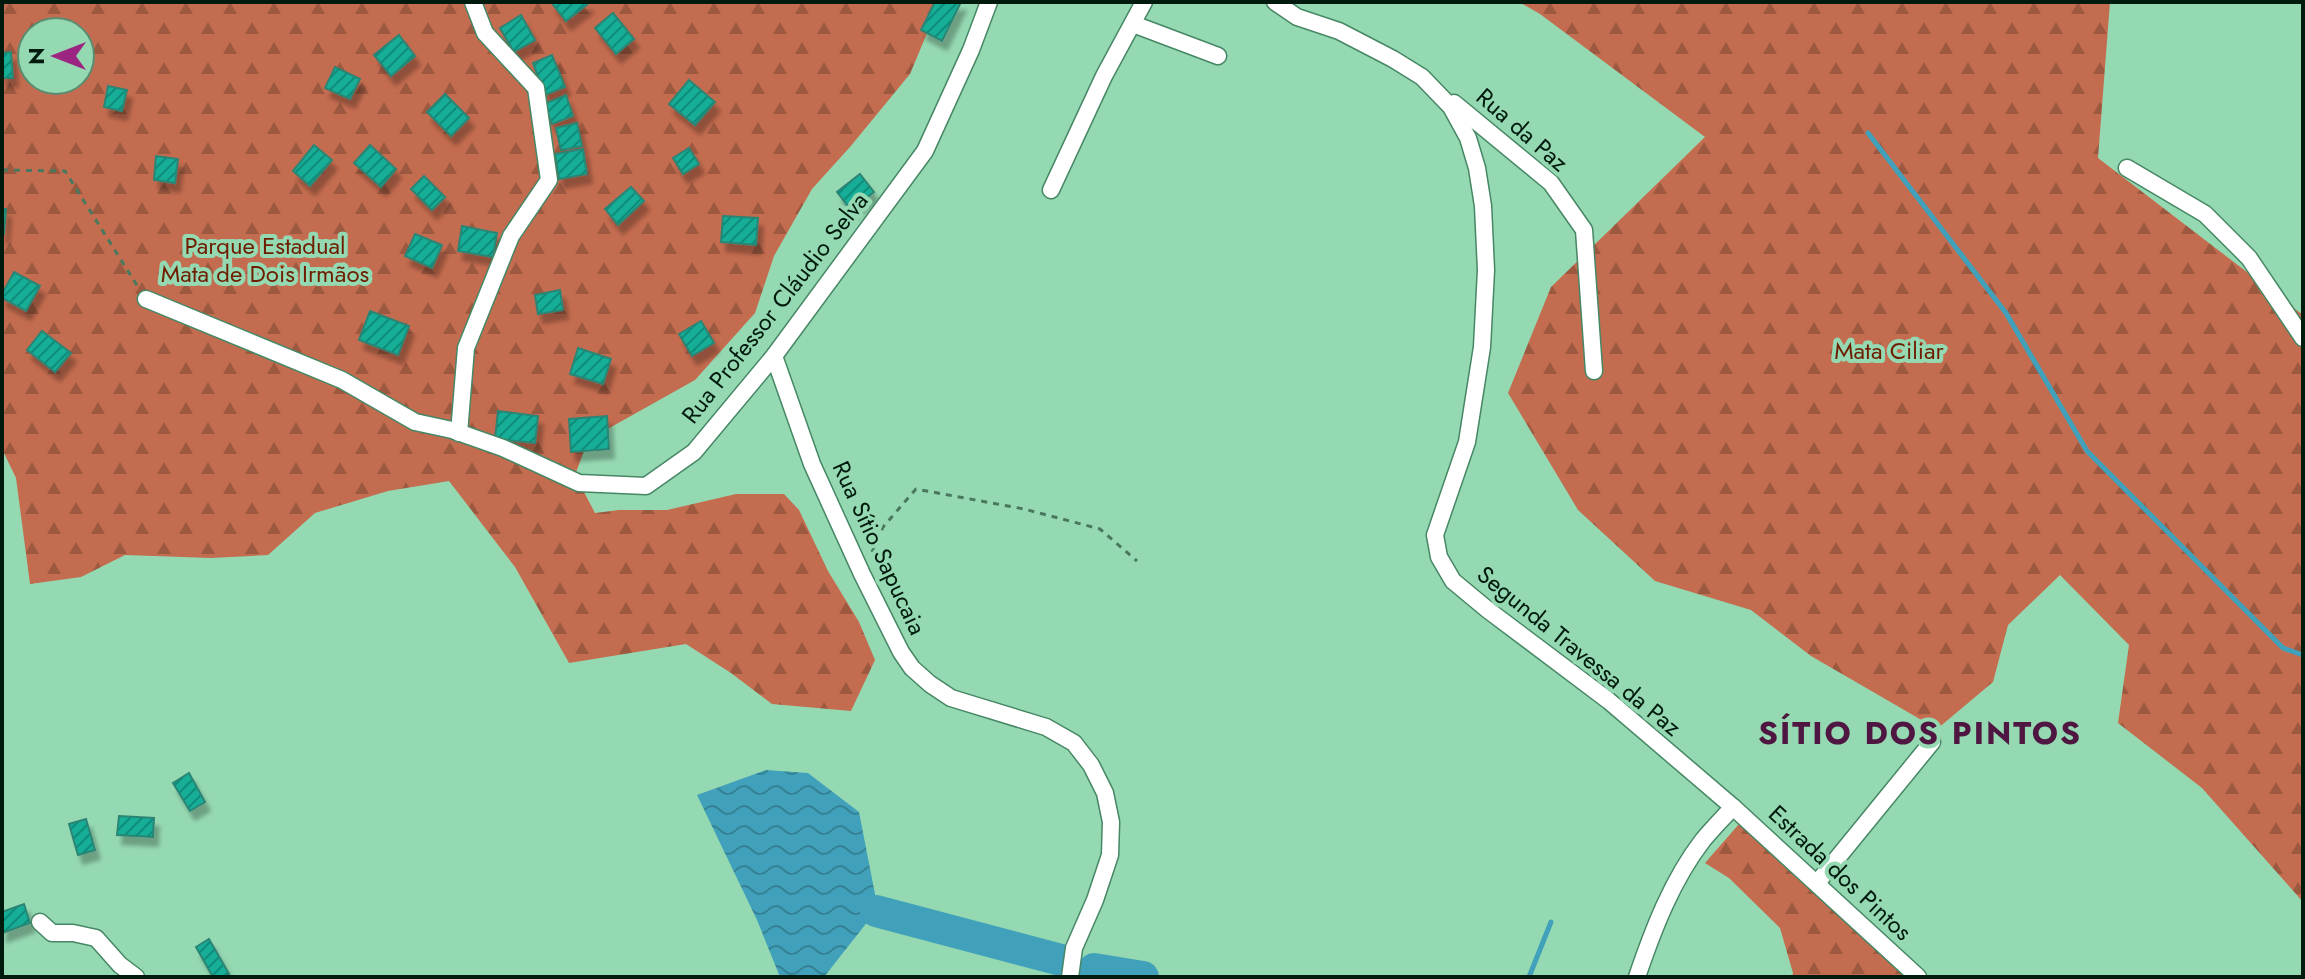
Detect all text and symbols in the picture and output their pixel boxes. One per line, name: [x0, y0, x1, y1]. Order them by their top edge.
north arrow: [16, 16, 96, 96]
text: N: [20, 47, 52, 65]
street label: Rua da Paz: [1468, 80, 1576, 180]
street label: Rua Professor Cláudio Selva: [673, 185, 876, 431]
park label: Parque Estadual Mata de Dois Irmãos: [161, 228, 369, 291]
park label: Mata Ciliar: [1834, 333, 1945, 368]
street label: Rua Sítio Sapucaia: [824, 455, 935, 640]
street label: Segunda Travessa da Paz: [1470, 557, 1689, 744]
district label: SÍTIO DOS PINTOS: [1758, 710, 2082, 756]
street label: Estrada dos Pintos: [1761, 797, 1920, 949]

